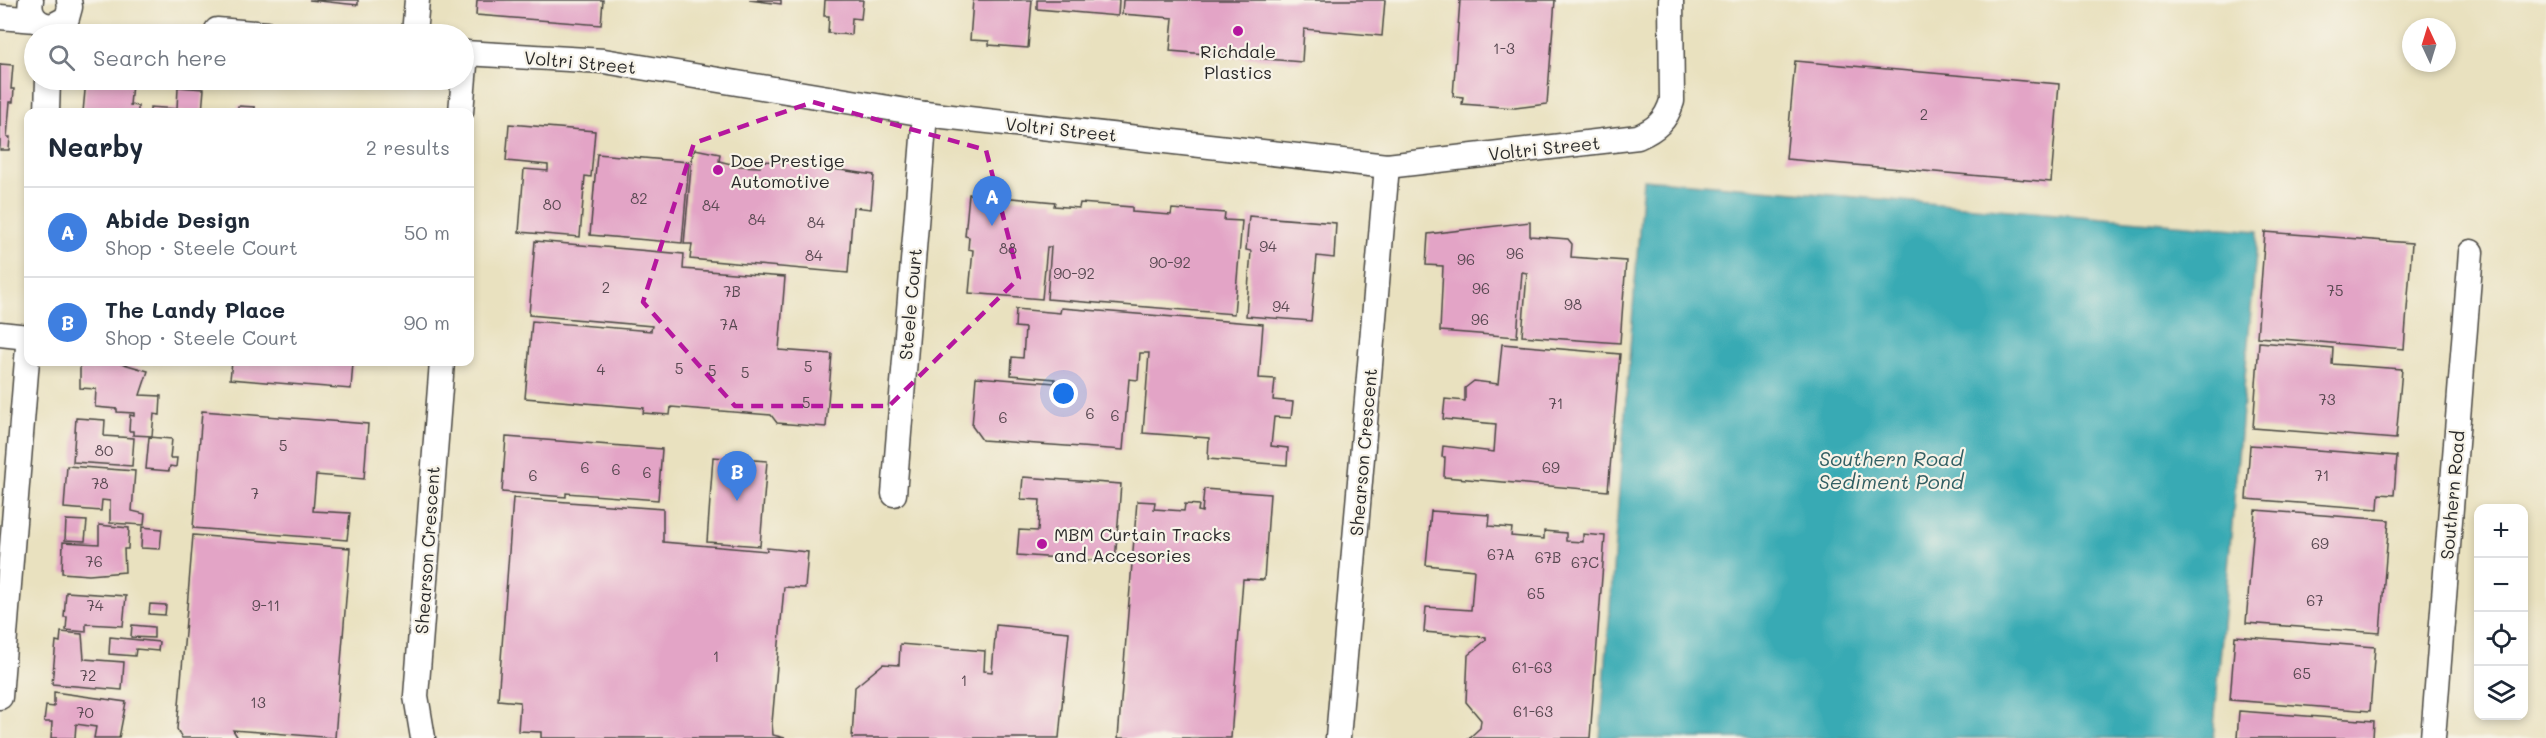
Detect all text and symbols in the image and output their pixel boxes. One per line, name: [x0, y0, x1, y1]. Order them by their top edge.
north arrow: [2402, 18, 2456, 72]
search box: [24, 24, 474, 90]
marker: Richdale Plastics: [1231, 24, 1245, 38]
house number: 1-3: [1493, 38, 1515, 58]
place label: Richdale Plastics: [1200, 39, 1276, 84]
icon: search: [45, 41, 78, 74]
text: Search here: [93, 43, 227, 72]
street label: Voltri Street: [523, 45, 637, 79]
house number: 2: [1920, 104, 1928, 124]
street label: Voltri Street: [1004, 111, 1118, 147]
text: Nearby: [48, 130, 143, 164]
street label: Voltri Street: [1487, 130, 1601, 166]
text: 2 results: [366, 134, 450, 160]
place label: Doe Prestige Automotive: [730, 148, 845, 193]
marker: Doe Prestige Automotive: [711, 163, 725, 177]
pin: A: [972, 176, 1012, 226]
house number: 82: [630, 188, 648, 208]
house number: 80: [543, 194, 561, 214]
house number: 84: [702, 195, 720, 215]
text: Abide Design: [105, 205, 250, 234]
house number: 84: [748, 209, 766, 229]
house number: 84: [807, 212, 825, 232]
text: A: [61, 219, 74, 245]
text: 50 m: [404, 219, 450, 245]
text: Shop · Steele Court: [105, 234, 298, 260]
house number: 94: [1259, 236, 1277, 256]
house number: 88: [999, 238, 1017, 258]
house number: 96: [1506, 243, 1524, 263]
house number: 84: [805, 245, 823, 265]
street label: Steele Court: [893, 247, 927, 361]
house number: 96: [1457, 249, 1475, 269]
house number: 90-92: [1149, 252, 1191, 272]
house number: 90-92: [1053, 263, 1095, 283]
house number: 2: [602, 277, 610, 297]
house number: 96: [1472, 278, 1490, 298]
house number: 75: [2326, 280, 2344, 300]
house number: 7B: [723, 281, 741, 301]
house number: 98: [1564, 294, 1582, 314]
text: The Landy Place: [105, 295, 285, 324]
house number: 94: [1272, 296, 1290, 316]
text: B: [61, 309, 74, 335]
text: 90 m: [404, 309, 450, 335]
house number: 96: [1471, 309, 1489, 329]
house number: 7A: [720, 314, 738, 334]
text: Shop · Steele Court: [105, 324, 298, 350]
house number: 5: [804, 356, 812, 376]
house number: 5: [675, 358, 683, 378]
house number: 4: [597, 359, 606, 379]
house number: 5: [708, 360, 716, 380]
house number: 5: [741, 362, 749, 382]
street label: Shearson Crescent: [1344, 367, 1382, 537]
your location: [1049, 379, 1078, 408]
house number: 73: [2318, 389, 2336, 409]
house number: 5: [802, 392, 810, 412]
house number: 71: [1548, 393, 1564, 413]
house number: 6: [1085, 403, 1095, 423]
house number: 6: [1110, 405, 1120, 425]
house number: 6: [998, 407, 1008, 427]
street label: Southern Road: [2434, 429, 2470, 561]
house number: 5: [279, 435, 287, 455]
house number: 80: [95, 440, 113, 460]
water label: Southern Road Sediment Pond: [1819, 445, 1965, 494]
pin: B: [718, 452, 756, 501]
house number: 6: [580, 457, 590, 477]
house number: 69: [1542, 457, 1560, 477]
house number: 6: [611, 459, 621, 479]
house number: 6: [642, 462, 652, 482]
street label: Shearson Crescent: [409, 465, 445, 635]
house number: 6: [528, 465, 538, 485]
house number: 71: [2314, 465, 2330, 485]
house number: 78: [91, 473, 109, 493]
house number: 7: [251, 483, 259, 503]
map controls: [2474, 504, 2528, 720]
button: +: [2474, 504, 2528, 558]
place label: MBM Curtain Tracks and Accesories: [1054, 522, 1231, 567]
house number: 69: [2311, 533, 2329, 553]
marker: MBM Curtain Tracks and Accesories: [1035, 537, 1049, 551]
house number: 67A: [1487, 544, 1515, 564]
house number: 67B: [1535, 547, 1561, 567]
house number: 76: [85, 551, 103, 571]
house number: 67C: [1571, 552, 1599, 572]
button: −: [2474, 558, 2528, 612]
house number: 65: [1527, 583, 1545, 603]
house number: 67: [2306, 590, 2324, 610]
house number: 74: [86, 595, 104, 615]
house number: 9-11: [252, 595, 280, 615]
button: locate: [2474, 612, 2528, 666]
house number: 1: [713, 646, 719, 666]
house number: 61-63: [1512, 657, 1552, 677]
house number: 65: [2293, 663, 2311, 683]
house number: 72: [80, 665, 96, 685]
button: layers: [2474, 666, 2528, 720]
house number: 1: [961, 670, 967, 690]
house number: 13: [250, 692, 266, 712]
house number: 61-63: [1513, 701, 1553, 721]
house number: 70: [76, 702, 94, 722]

